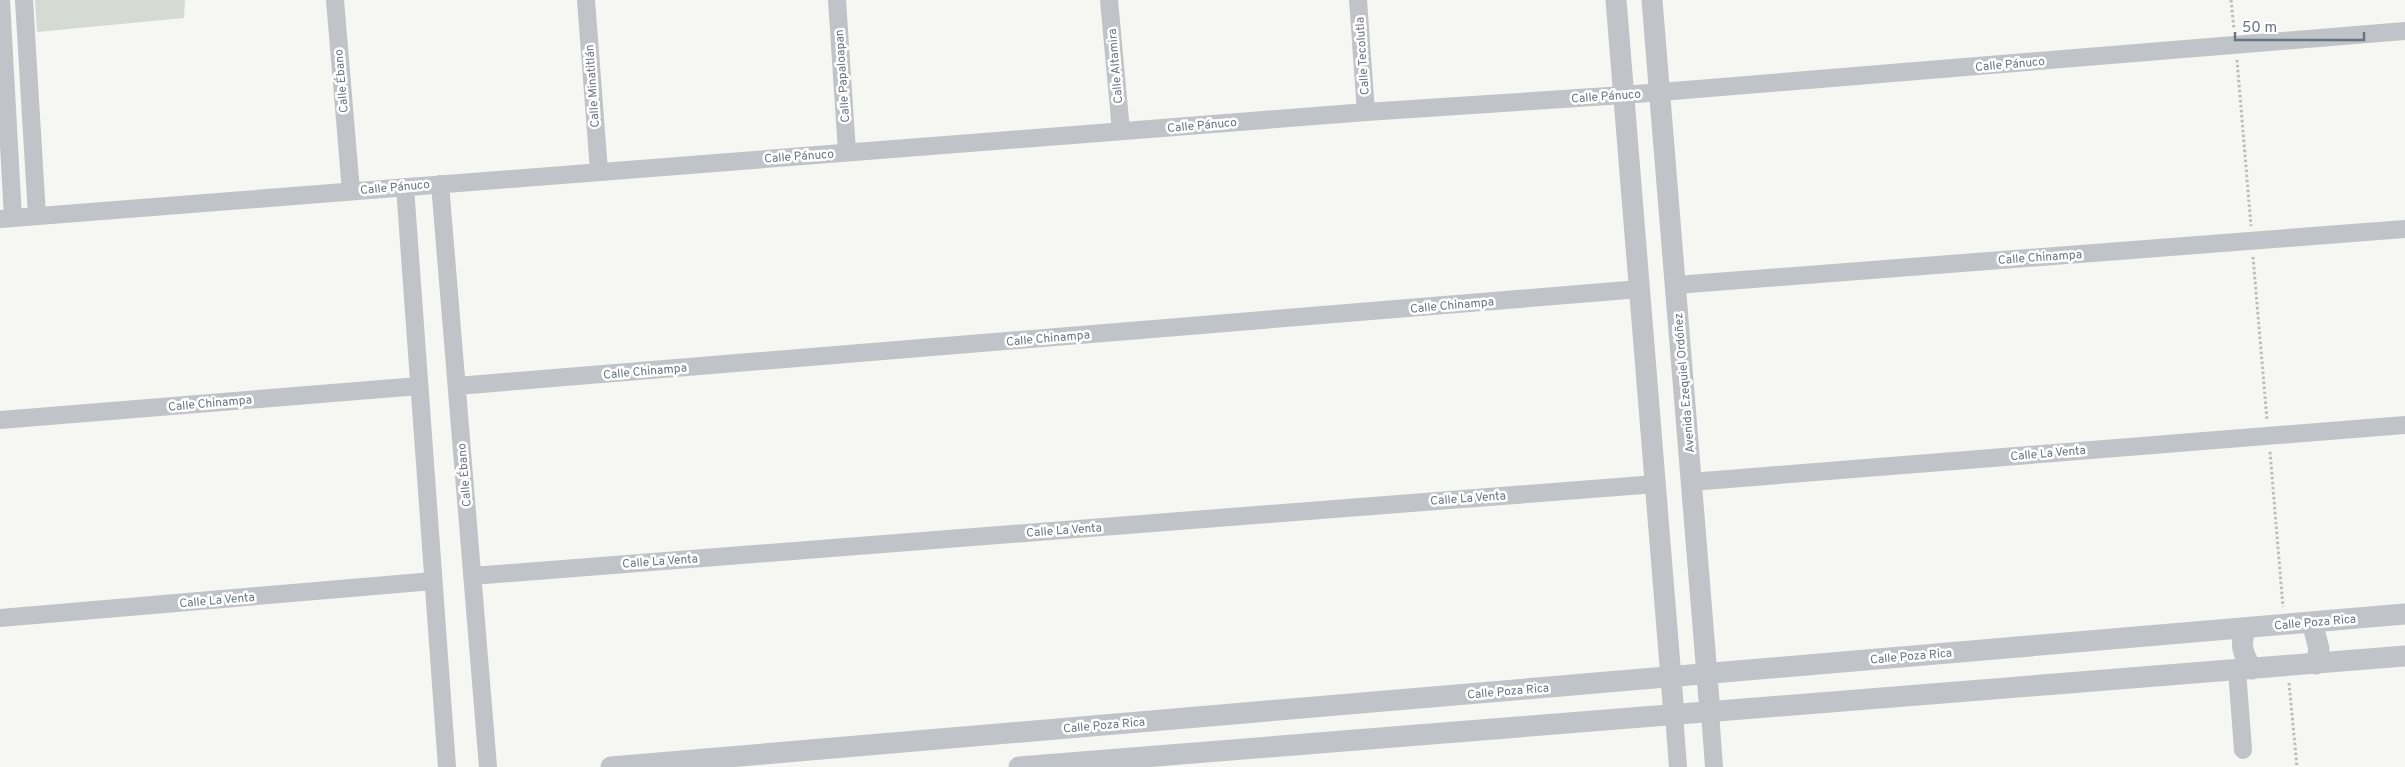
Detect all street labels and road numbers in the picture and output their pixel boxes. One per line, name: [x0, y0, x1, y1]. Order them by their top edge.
street label: Calle Tecolutla: [1352, 16, 1374, 95]
street label: Calle Altamira: [1105, 28, 1127, 104]
street label: Calle Papaloapan: [832, 29, 854, 123]
street label: Calle Minatitlán: [582, 44, 604, 128]
street label: Calle Ébano: [331, 48, 353, 113]
street label: Calle Pánuco: [1975, 54, 2046, 76]
street label: Calle Pánuco: [1571, 87, 1642, 107]
street label: Calle Pánuco: [1167, 115, 1238, 137]
street label: Calle Pánuco: [764, 147, 835, 167]
street label: Calle Pánuco: [360, 177, 431, 199]
street label: Calle Chinampa: [1998, 247, 2083, 269]
street label: Calle Chinampa: [1410, 294, 1495, 318]
street label: Avenida Ezequiel Ordóñez: [1671, 312, 1699, 454]
street label: Calle Chinampa: [1006, 327, 1091, 351]
street label: Calle Chinampa: [603, 360, 688, 384]
street label: Calle Chinampa: [168, 392, 253, 416]
street label: Calle Ébano: [454, 442, 476, 507]
street label: Calle La Venta: [2010, 443, 2086, 465]
street label: Calle La Venta: [1430, 488, 1506, 510]
street label: Calle La Venta: [1026, 520, 1102, 542]
street label: Calle La Venta: [622, 551, 698, 573]
street label: Calle La Venta: [179, 590, 255, 612]
street label: Calle Poza Rica: [2273, 611, 2357, 635]
street label: Calle Poza Rica: [1869, 645, 1953, 669]
street label: Calle Poza Rica: [1466, 680, 1550, 704]
street label: Calle Poza Rica: [1062, 714, 1146, 738]

